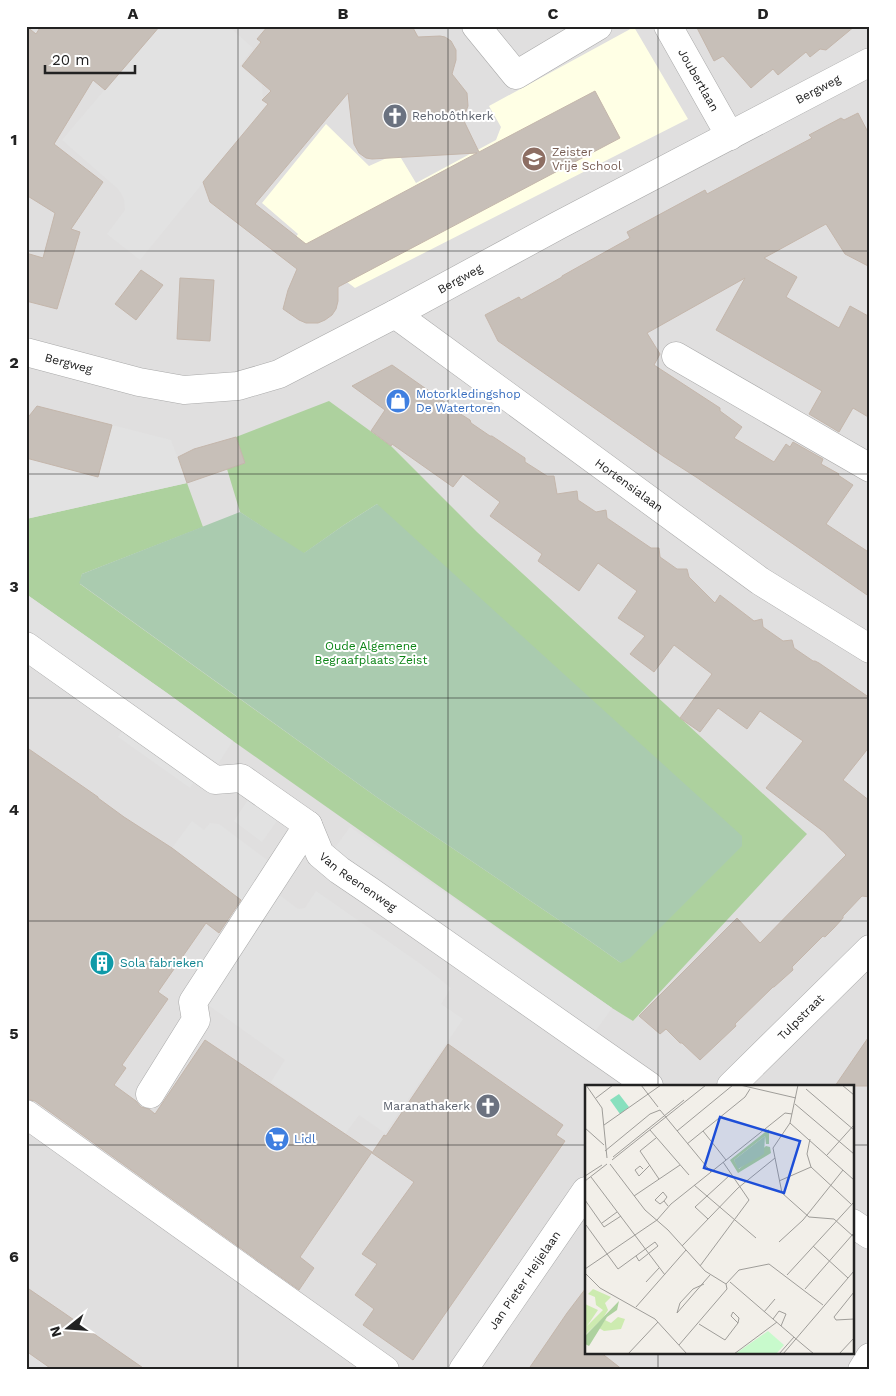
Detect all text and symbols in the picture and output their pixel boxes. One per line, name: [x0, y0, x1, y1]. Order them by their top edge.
text: A: [128, 4, 139, 23]
text: B: [338, 4, 349, 23]
text: C: [548, 4, 559, 23]
text: D: [757, 4, 769, 23]
scale bar: [45, 42, 135, 74]
street label: Joubertlaan: [675, 46, 722, 114]
text: 20 m: [52, 51, 90, 69]
street label: Bergweg: [793, 71, 843, 107]
church icon: Rehobôthkerk: [382, 103, 408, 129]
place label: Rehobôthkerk: [412, 109, 494, 123]
text: 1: [11, 130, 17, 149]
place label: Zeister Vrije School: [552, 145, 622, 173]
school or university icon: Zeister Vrije School: [521, 146, 547, 172]
street label: Bergweg: [435, 261, 485, 297]
street label: Bergweg: [43, 350, 95, 376]
text: 2: [9, 353, 19, 372]
place label: Motorkledingshop De Watertoren: [416, 387, 521, 415]
shop icon: Motorkledingshop De Watertoren: [385, 388, 411, 414]
street label: Hortensialaan: [592, 456, 666, 515]
text: 3: [9, 577, 19, 596]
park label: Oude Algemene Begraafplaats Zeist: [315, 639, 427, 667]
text: 4: [9, 800, 19, 819]
street label: Van Reenenweg: [316, 849, 400, 915]
building icon: Sola fabrieken: [89, 950, 115, 976]
place label: Sola fabrieken: [120, 956, 204, 970]
street label: Tulpstraat: [775, 991, 827, 1043]
text: 5: [9, 1024, 19, 1043]
inset map: [585, 1085, 854, 1354]
church icon: Maranathakerk: [475, 1093, 501, 1119]
place label: Maranathakerk: [383, 1099, 470, 1113]
supermarket icon: Lidl: [264, 1126, 290, 1152]
place label: Lidl: [294, 1132, 316, 1146]
street label: Jan Pieter Heijelaan: [486, 1228, 564, 1332]
text: 6: [9, 1247, 19, 1266]
north arrow: [42, 1304, 92, 1354]
text: N: [46, 1325, 65, 1339]

